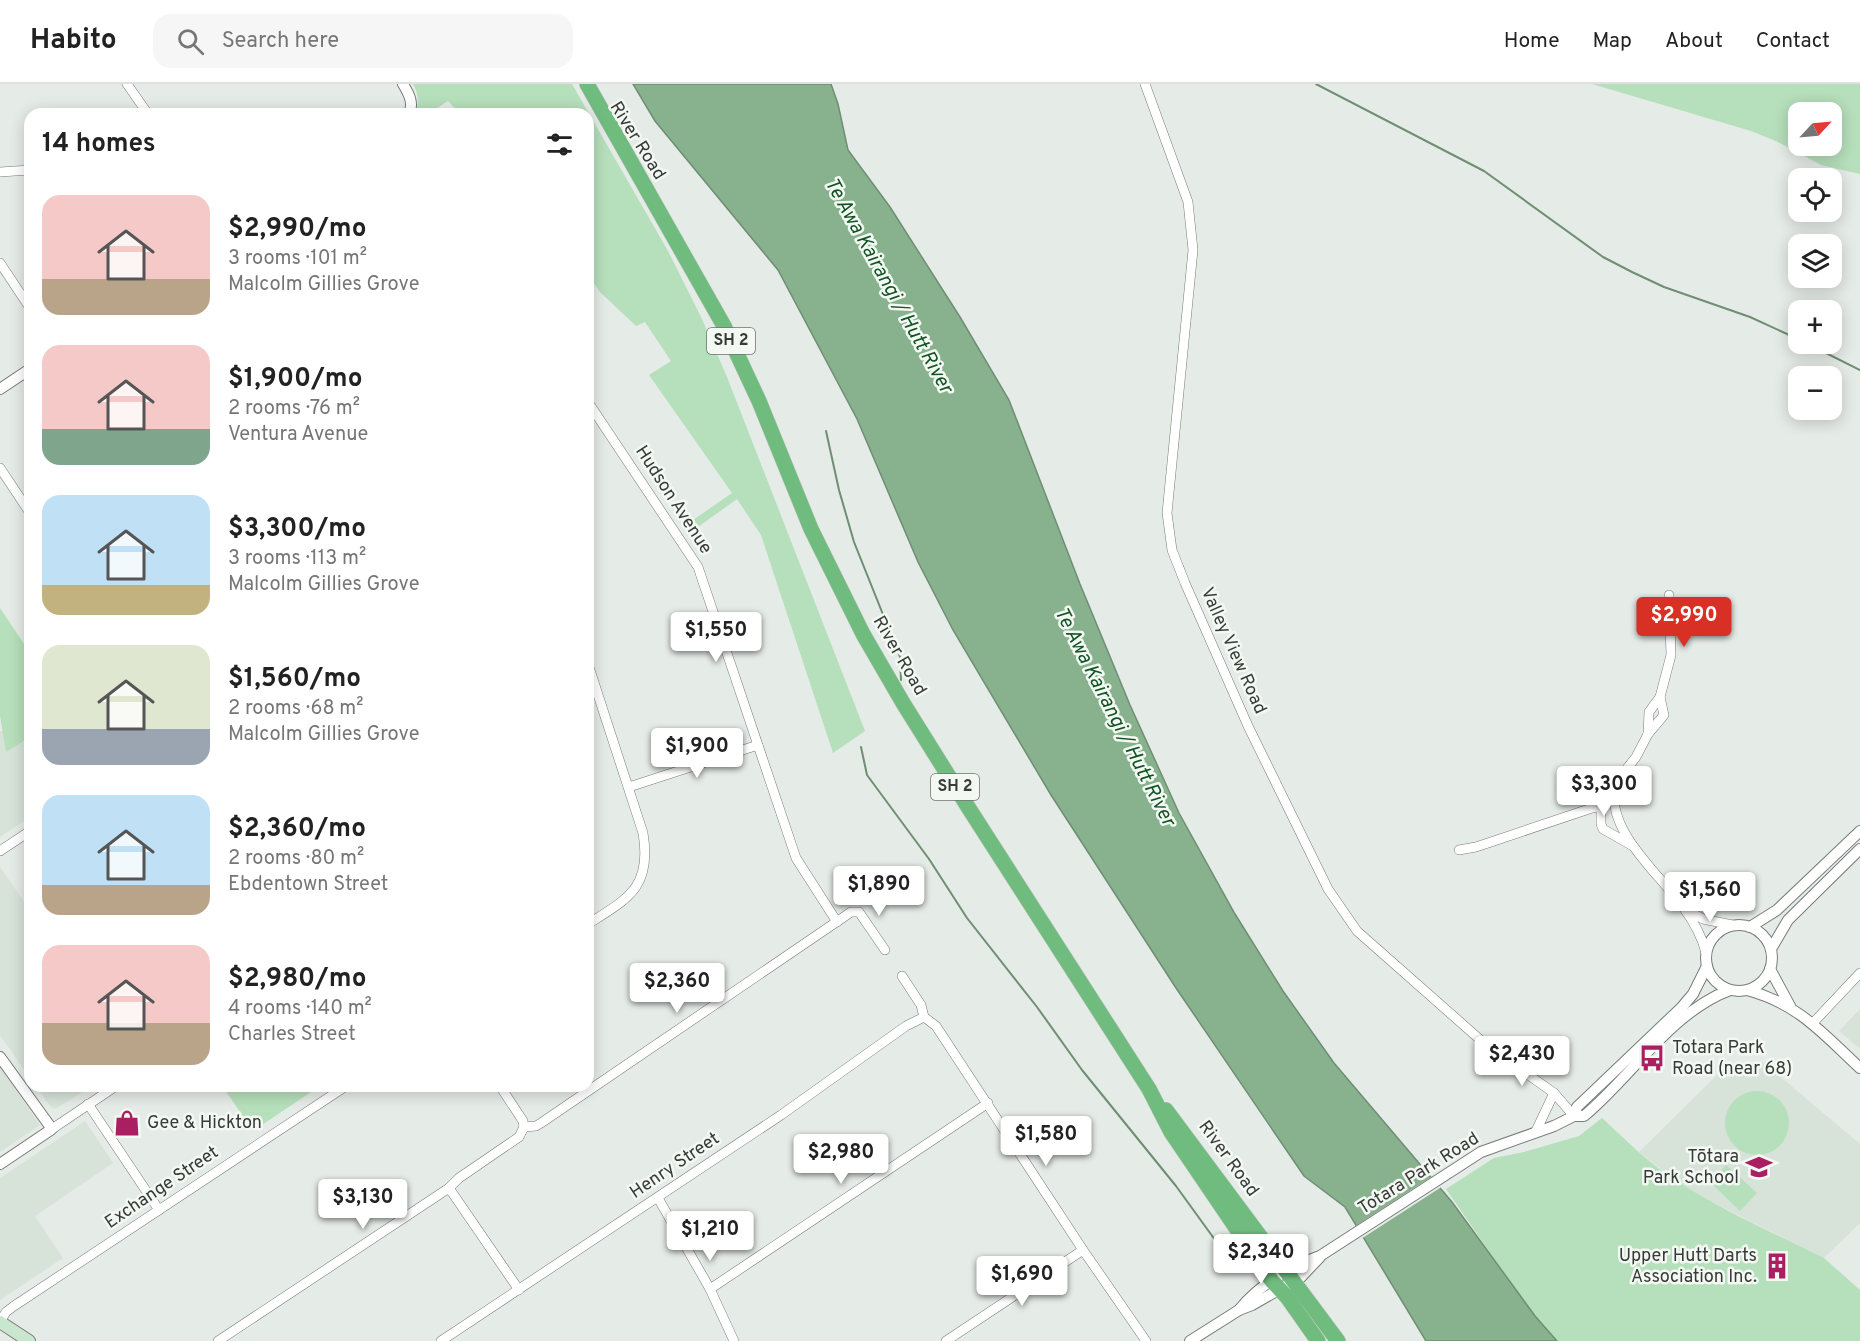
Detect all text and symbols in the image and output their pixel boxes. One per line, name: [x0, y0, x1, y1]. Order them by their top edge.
search box: [153, 14, 573, 68]
text: Habito: [30, 23, 117, 59]
icon: search: [174, 25, 207, 58]
text: Search here: [222, 28, 339, 55]
text: Home: [1504, 28, 1560, 55]
text: Map: [1593, 28, 1632, 55]
text: About: [1665, 28, 1723, 55]
text: Contact: [1756, 28, 1830, 55]
street label: River Road: [604, 97, 670, 185]
north arrow: [1788, 102, 1842, 156]
map controls: [1788, 102, 1842, 420]
text: 14 homes: [42, 128, 156, 161]
icon: filters: [543, 128, 576, 161]
button: locate: [1788, 168, 1842, 222]
water label: Te Awa Kairangi / Hutt River: [818, 174, 959, 400]
text: $2,990/mo: [228, 213, 366, 246]
icon: home: [90, 219, 162, 291]
button: layers: [1788, 234, 1842, 288]
text: 3 rooms · 101 m²: [228, 246, 367, 272]
text: Malcolm Gillies Grove: [228, 272, 419, 298]
button: +: [1788, 300, 1842, 354]
road number: SH 2: [707, 328, 755, 354]
text: $1,900/mo: [228, 363, 362, 396]
button: −: [1788, 366, 1842, 420]
icon: home: [90, 369, 162, 441]
text: 2 rooms · 76 m²: [228, 396, 360, 422]
text: Ventura Avenue: [228, 422, 368, 448]
street label: Hudson Avenue: [629, 441, 717, 559]
text: $3,300/mo: [228, 513, 366, 546]
icon: home: [90, 519, 162, 591]
text: 3 rooms · 113 m²: [228, 546, 366, 572]
text: Malcolm Gillies Grove: [228, 572, 419, 598]
street label: Valley View Road: [1195, 584, 1271, 718]
pin: $2,990: [1635, 597, 1733, 648]
water label: Te Awa Kairangi / Hutt River: [1047, 603, 1181, 832]
text: $2,990: [1650, 603, 1718, 629]
pin: $1,550: [667, 612, 765, 663]
street label: River Road: [867, 612, 931, 700]
text: $1,550: [685, 618, 747, 644]
text: $1,560/mo: [228, 663, 361, 696]
icon: home: [90, 669, 162, 741]
text: 2 rooms · 68 m²: [228, 696, 364, 722]
text: Malcolm Gillies Grove: [228, 722, 419, 748]
pin: $1,900: [648, 728, 746, 779]
text: $1,900: [665, 734, 729, 760]
pin: $3,300: [1555, 766, 1653, 817]
text: $3,300: [1571, 772, 1637, 798]
road number: SH 2: [931, 774, 979, 800]
text: $2,360/mo: [228, 813, 366, 846]
icon: home: [90, 819, 162, 891]
text: 2 rooms · 80 m²: [228, 846, 364, 872]
pin: $1,890: [830, 866, 928, 917]
text: Ebdentown Street: [228, 872, 388, 898]
text: $1,890: [847, 872, 911, 898]
pin: $1,560: [1661, 872, 1759, 923]
text: $1,560: [1679, 878, 1741, 904]
text: $2,980/mo: [228, 963, 366, 996]
pin: $2,360: [628, 963, 726, 1014]
icon: home: [90, 969, 162, 1041]
text: $2,360: [644, 969, 710, 995]
text: 4 rooms · 140 m²: [228, 996, 372, 1022]
text: Charles Street: [228, 1022, 356, 1048]
pin: $2,430: [1473, 1036, 1571, 1087]
place label: Totara Park Road (near 68): [1672, 1037, 1792, 1081]
text: $2,430: [1489, 1042, 1555, 1068]
bus stop icon: Totara Park Road (near 68): [1637, 1043, 1667, 1073]
shop icon: Gee & Hickton: [112, 1108, 142, 1138]
place label: Gee & Hickton: [147, 1112, 262, 1135]
pin: $1,580: [997, 1116, 1095, 1167]
street label: River Road: [1193, 1116, 1263, 1202]
text: $1,580: [1015, 1122, 1077, 1148]
street label: Henry Street: [626, 1128, 724, 1204]
street label: Totara Park Road: [1354, 1128, 1484, 1220]
pin: $2,980: [792, 1134, 890, 1185]
text: $2,980: [808, 1140, 875, 1166]
street label: Exchange Street: [101, 1141, 223, 1235]
place label: Tōtara Park School: [1643, 1146, 1739, 1190]
school or university icon: Tōtara Park School: [1744, 1152, 1774, 1182]
pin: $3,130: [314, 1179, 412, 1230]
text: $3,130: [332, 1185, 394, 1211]
pin: $1,210: [661, 1211, 759, 1262]
text: $1,210: [681, 1217, 739, 1243]
pin: $2,340: [1212, 1234, 1310, 1285]
text: $2,340: [1227, 1240, 1295, 1266]
place label: Upper Hutt Darts Association Inc.: [1619, 1245, 1757, 1289]
building icon: Upper Hutt Darts Association Inc.: [1762, 1251, 1792, 1281]
pin: $1,690: [973, 1256, 1071, 1307]
text: $1,690: [990, 1262, 1054, 1288]

